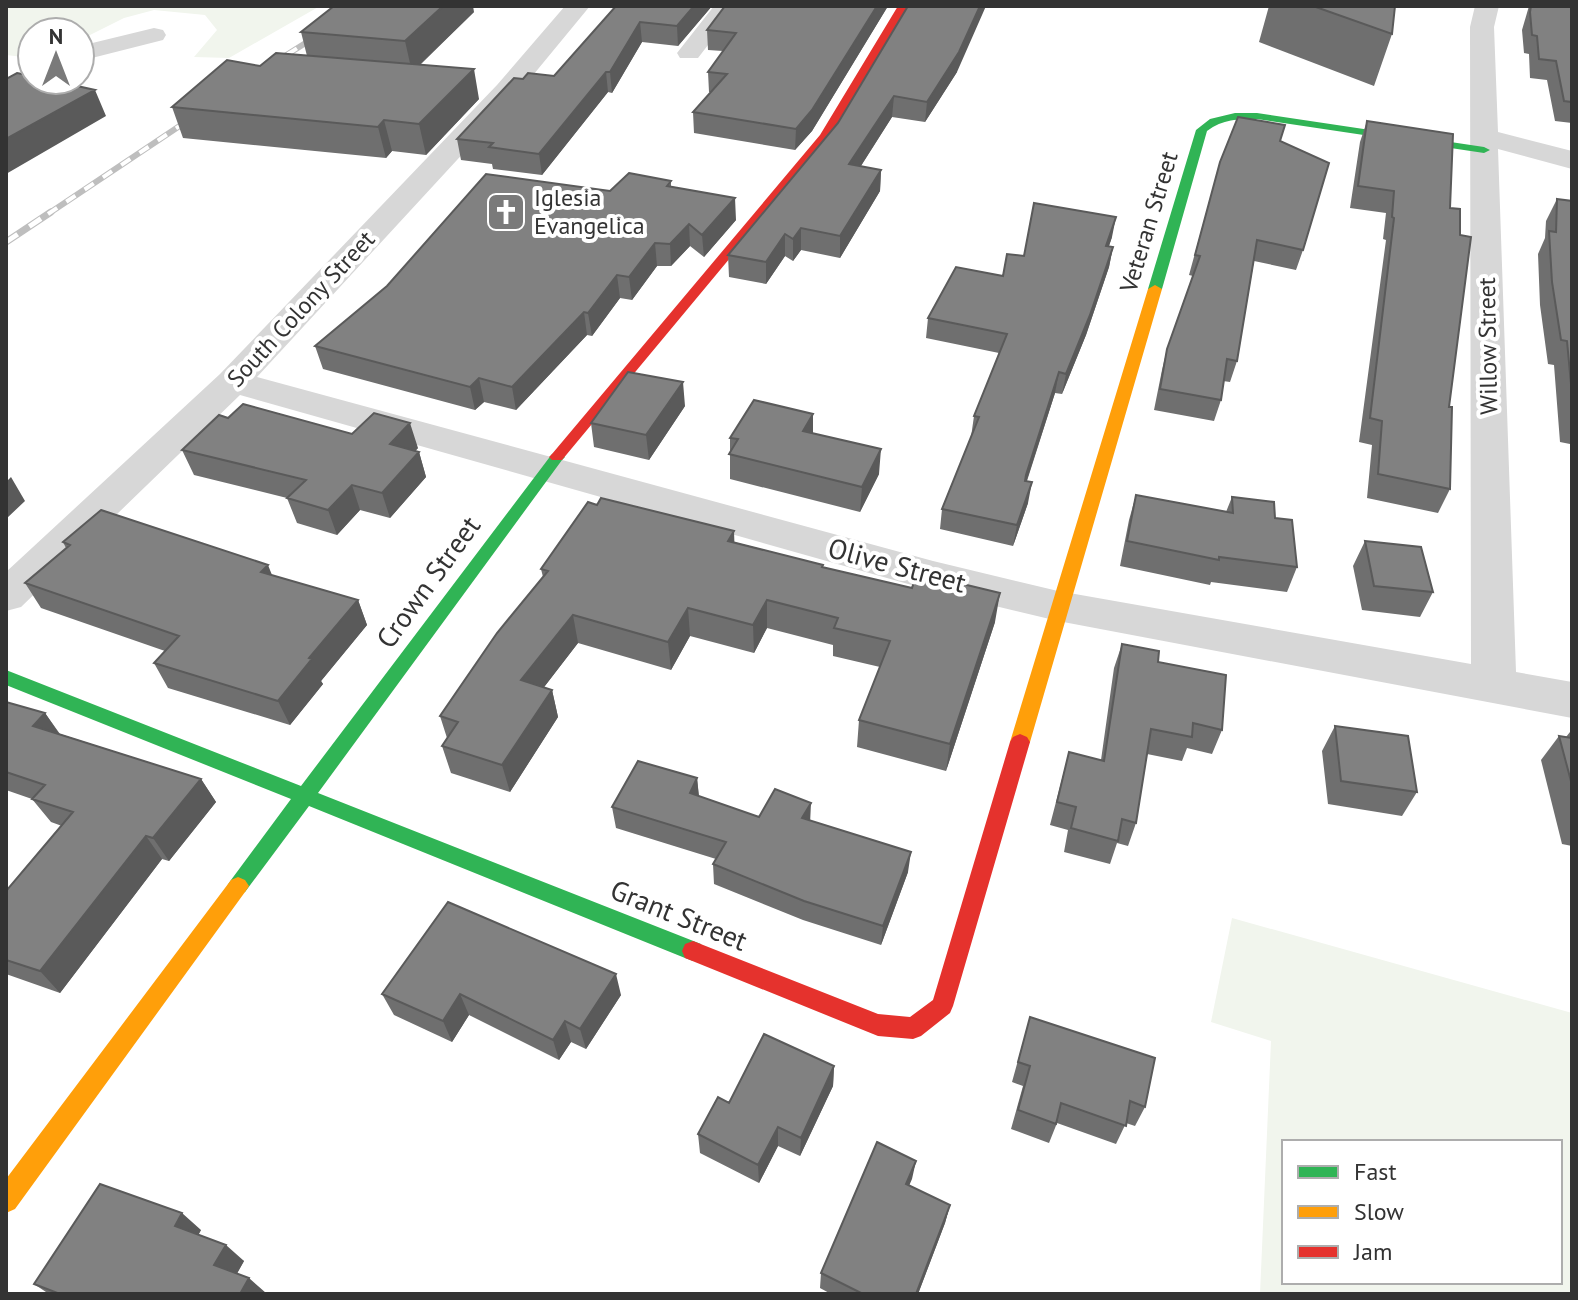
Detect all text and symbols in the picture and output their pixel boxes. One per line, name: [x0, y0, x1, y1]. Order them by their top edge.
north arrow: [16, 16, 96, 96]
text: N: [49, 22, 63, 50]
street label: Veteran Street: [1112, 148, 1185, 297]
place label: Iglesia Evangelica: [534, 182, 645, 241]
church icon: Iglesia Evangelica: [485, 191, 527, 233]
street label: South Colony Street: [220, 224, 381, 393]
street label: Willow Street: [1471, 277, 1504, 415]
street label: Crown Street: [367, 508, 488, 655]
street label: Olive Street: [824, 528, 971, 601]
street label: Grant Street: [605, 870, 754, 959]
legend: [1282, 1140, 1562, 1284]
text: Fast: [1354, 1156, 1397, 1187]
text: Slow: [1354, 1196, 1404, 1227]
text: Jam: [1353, 1236, 1392, 1267]

